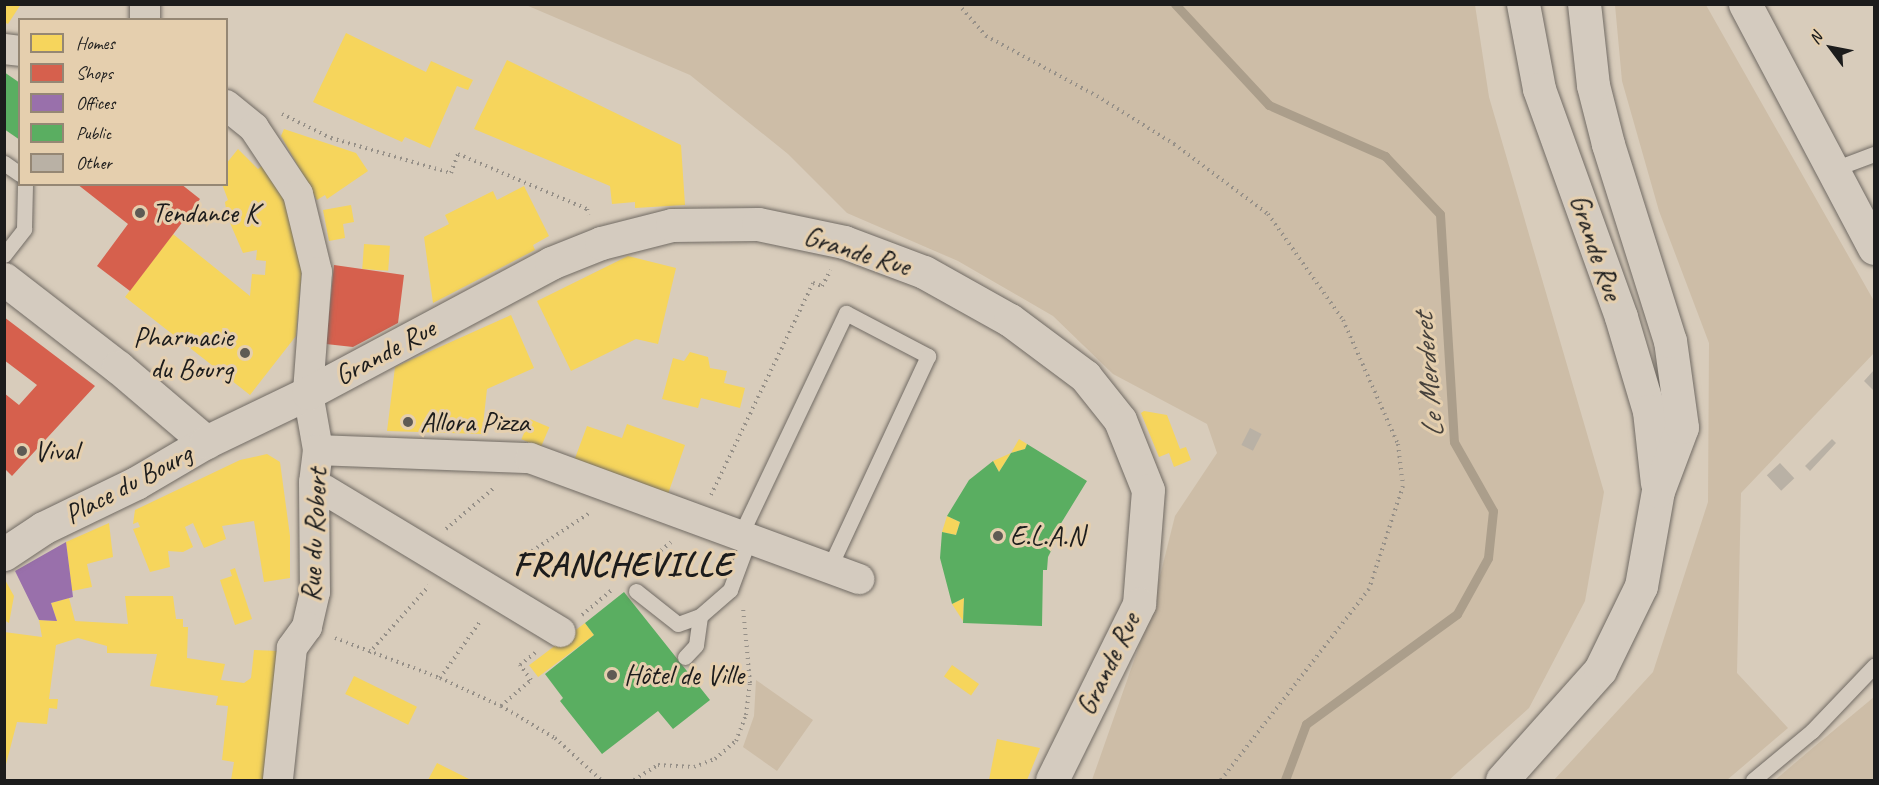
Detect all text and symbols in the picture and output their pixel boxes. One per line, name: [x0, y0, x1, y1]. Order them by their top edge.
legend: [18, 18, 228, 186]
north arrow: [1801, 18, 1861, 78]
text: N: [1805, 29, 1827, 48]
text: Homes: [76, 32, 115, 54]
text: Shops: [76, 62, 113, 84]
text: Offices: [76, 92, 115, 114]
text: Public: [76, 122, 111, 144]
text: Other: [76, 152, 112, 174]
street label: Grande Rue: [1562, 190, 1630, 304]
place label: Tendance K: [152, 196, 259, 230]
marker: Tendance K: [133, 206, 147, 220]
street label: Grande Rue: [800, 219, 914, 283]
street label: Grande Rue: [329, 312, 441, 392]
water label: Le Merderet: [1405, 313, 1451, 439]
place label: Pharmacie du Bourg: [133, 320, 233, 386]
marker: Pharmacie du Bourg: [238, 346, 252, 360]
place label: Allora Pizza: [420, 405, 529, 439]
marker: Allora Pizza: [401, 415, 415, 429]
place label: Vival: [34, 434, 78, 468]
street label: Place du Bourg: [59, 437, 197, 531]
marker: Vival: [15, 444, 29, 458]
street label: Rue du Robert: [294, 467, 334, 603]
place label: E.L.A.N: [1010, 519, 1084, 553]
marker: E.L.A.N: [991, 529, 1005, 543]
district label: FRANCHEVILLE: [514, 544, 732, 584]
street label: Grande Rue: [1069, 608, 1147, 720]
place label: Hôtel de Ville: [624, 658, 744, 692]
marker: Hôtel de Ville: [605, 668, 619, 682]

